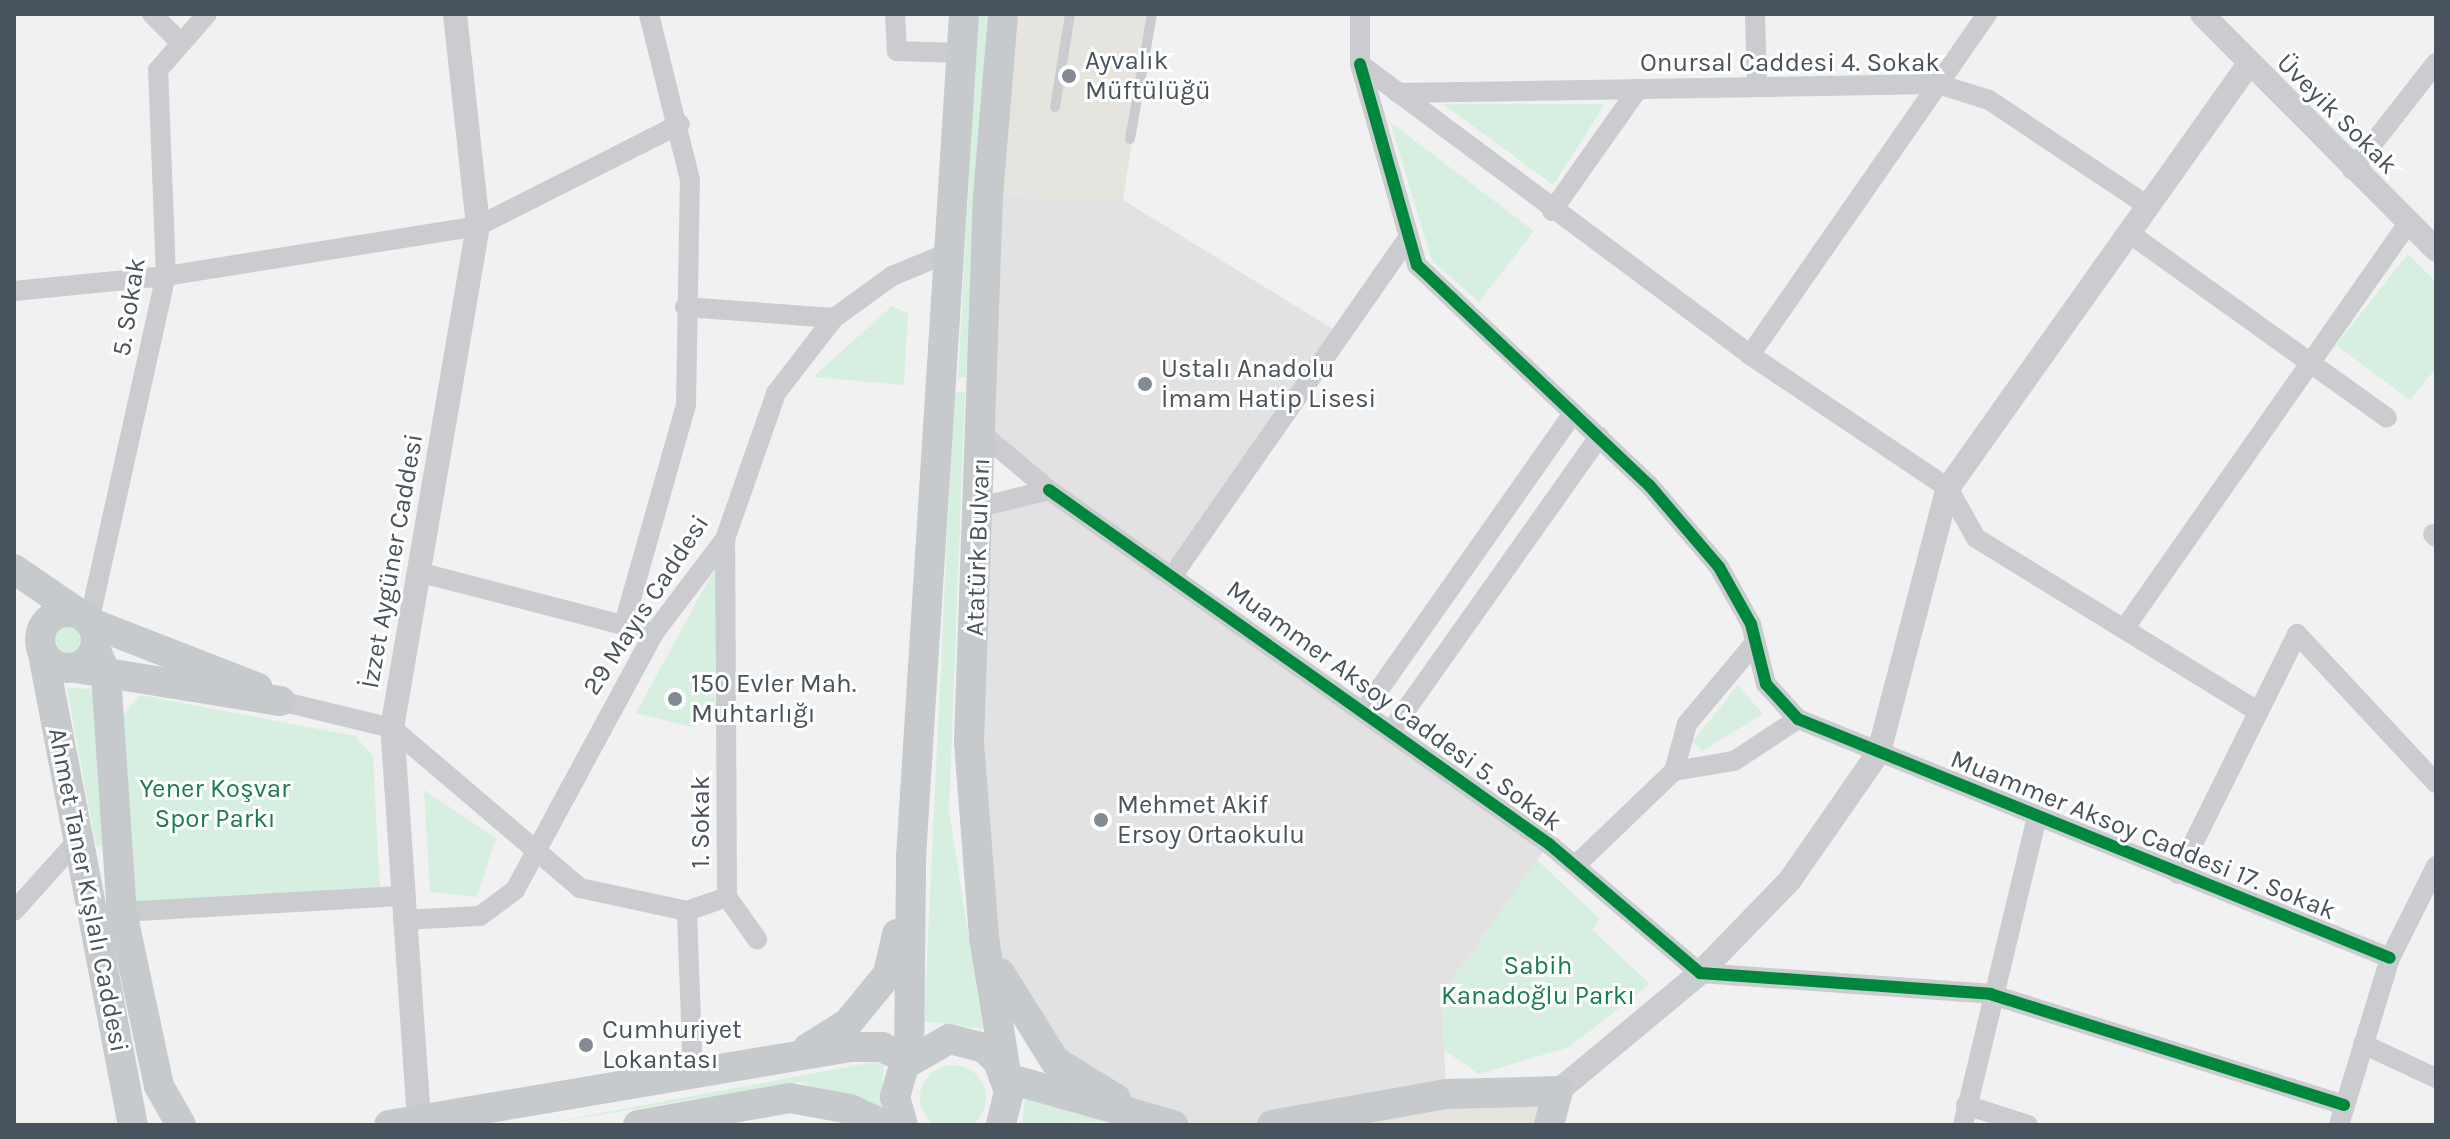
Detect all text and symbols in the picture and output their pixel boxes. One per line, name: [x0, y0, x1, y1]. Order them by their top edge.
place label: Ayvalık Müftülüğü: [1085, 45, 1211, 106]
street label: Onursal Caddesi 4. Sokak: [1640, 47, 1940, 79]
street label: Üveyik Sokak: [2270, 47, 2404, 181]
marker: Ayvalık Müftülüğü: [1060, 67, 1078, 85]
street label: 5. Sokak: [106, 256, 152, 358]
place label: Ustalı Anadolu İmam Hatip Lisesi: [1161, 353, 1376, 414]
marker: Ustalı Anadolu İmam Hatip Lisesi: [1136, 375, 1154, 393]
street label: İzzet Aygüner Caddesi: [354, 431, 430, 691]
street label: Atatürk Bulvarı: [959, 457, 997, 637]
street label: 29 Mayıs Caddesi: [576, 509, 716, 701]
street label: Muammer Aksoy Caddesi 5. Sokak: [1220, 574, 1568, 838]
place label: 150 Evler Mah. Muhtarlığı: [691, 668, 856, 730]
marker: 150 Evler Mah. Muhtarlığı: [666, 690, 684, 708]
street label: Ahmet Taner Kışlalı Caddesi: [41, 725, 135, 1055]
street label: Muammer Aksoy Caddesi 17. Sokak: [1946, 743, 2340, 927]
park label: Yener Koşvar Spor Parkı: [140, 773, 290, 834]
street label: 1. Sokak: [685, 776, 717, 868]
place label: Mehmet Akif Ersoy Ortaokulu: [1117, 789, 1305, 850]
marker: Mehmet Akif Ersoy Ortaokulu: [1092, 811, 1110, 829]
park label: Sabih Kanadoğlu Parkı: [1441, 950, 1635, 1012]
place label: Cumhuriyet Lokantası: [602, 1014, 742, 1076]
marker: Cumhuriyet Lokantası: [577, 1036, 595, 1054]

